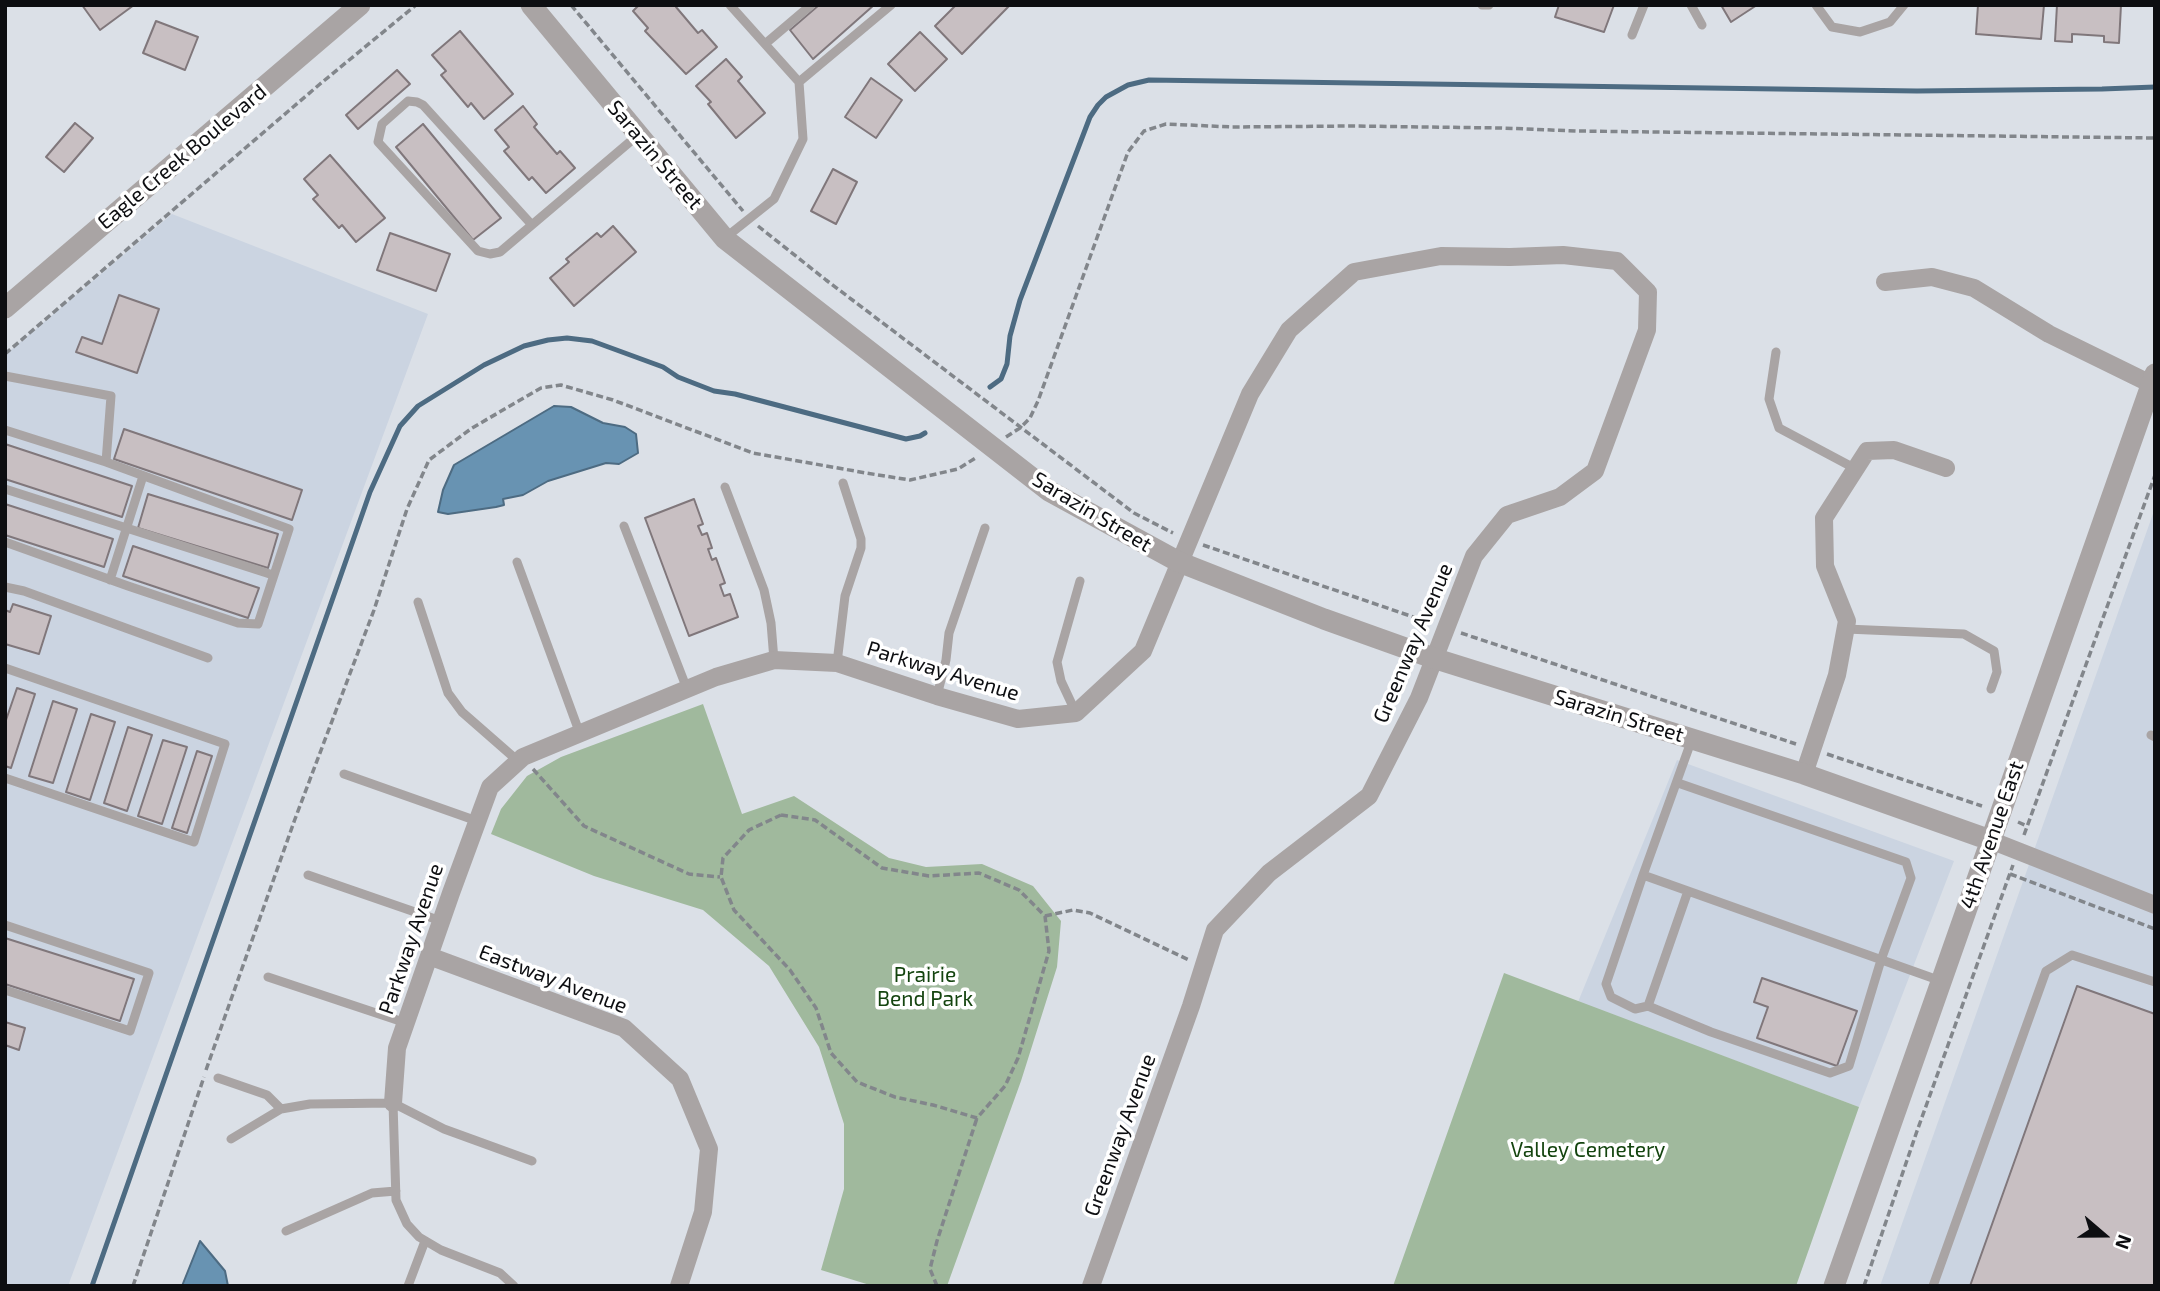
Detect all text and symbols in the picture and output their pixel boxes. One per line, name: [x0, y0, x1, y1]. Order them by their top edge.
street label: Eagle Creek Boulevard: [93, 79, 271, 235]
street label: Sarazin Street: [602, 95, 708, 215]
street label: Sarazin Street: [1028, 467, 1156, 557]
street label: Greenway Avenue: [1368, 559, 1458, 727]
street label: Parkway Avenue: [864, 636, 1022, 706]
street label: Sarazin Street: [1551, 684, 1687, 748]
street label: 4th Avenue East: [1955, 758, 2029, 912]
street label: Parkway Avenue: [373, 860, 449, 1018]
street label: Eastway Avenue: [475, 939, 631, 1019]
park label: Prairie Bend Park: [877, 962, 973, 1012]
street label: Greenway Avenue: [1079, 1050, 1161, 1220]
park label: Valley Cemetery: [1511, 1137, 1665, 1163]
north arrow: [2069, 1200, 2139, 1270]
text: N: [2111, 1232, 2137, 1253]

